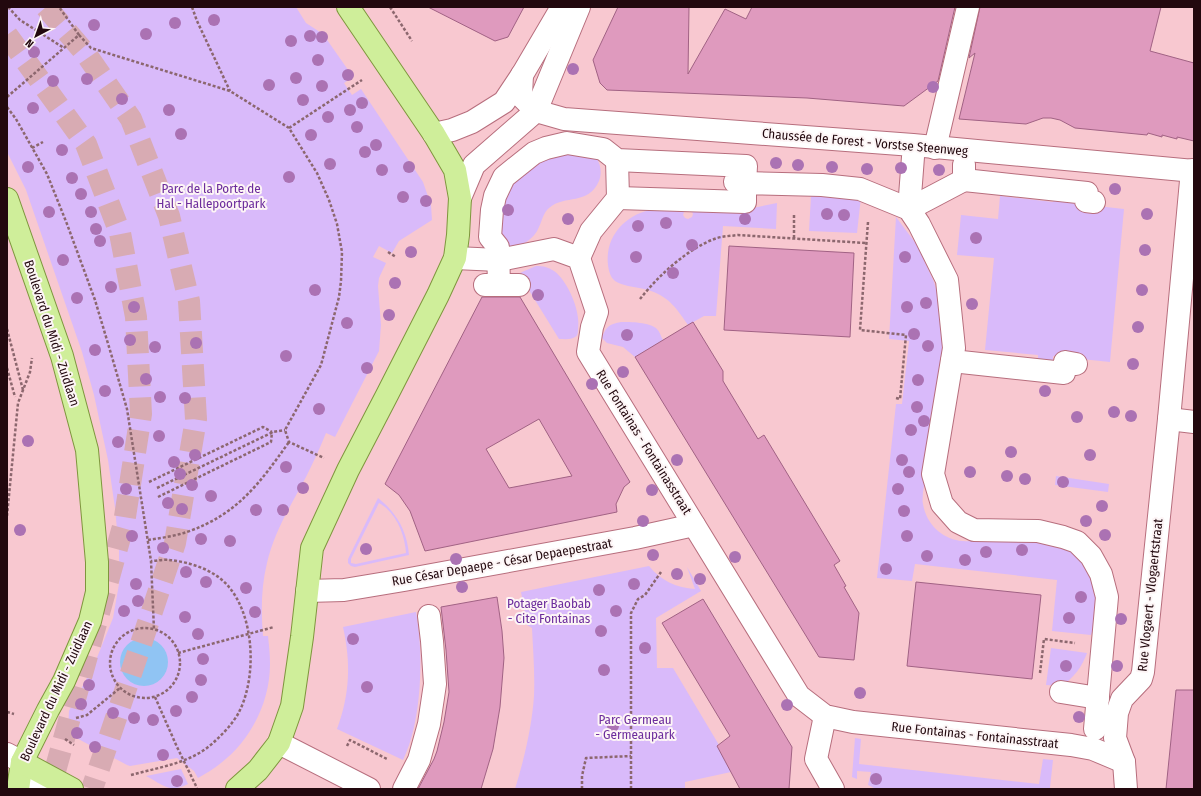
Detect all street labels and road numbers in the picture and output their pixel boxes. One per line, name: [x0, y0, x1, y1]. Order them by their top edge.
street label: Chaussée de Forest - Vorstse Steenweg: [761, 126, 970, 159]
street label: Boulevard du Midi - Zuidlaan: [21, 258, 83, 408]
street label: Rue Fontainas - Fontainasstraat: [593, 367, 695, 518]
street label: Rue Vlogaert - Vlogaertstraat: [1135, 517, 1166, 672]
street label: Rue César Depaepe - César Depaepestraat: [391, 535, 614, 589]
street label: Boulevard du Midi - Zuidlaan: [17, 619, 95, 763]
street label: Rue Fontainas - Fontainasstraat: [891, 719, 1060, 751]

